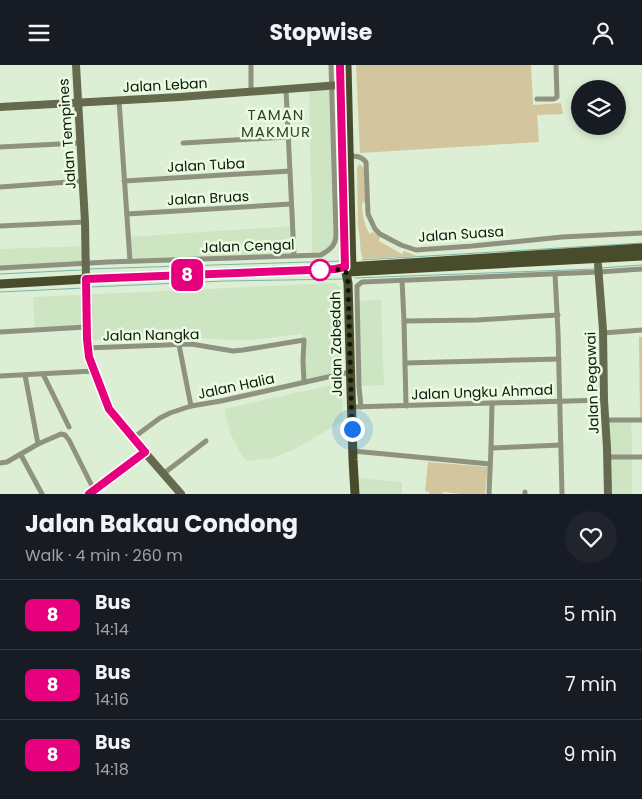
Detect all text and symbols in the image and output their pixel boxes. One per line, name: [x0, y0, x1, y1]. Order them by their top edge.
text: Stopwise: [270, 17, 372, 48]
icon: menu: [25, 19, 53, 47]
icon: person: [589, 19, 617, 47]
street label: Jalan Leban: [122, 73, 208, 97]
street label: Jalan Tempines: [53, 78, 81, 190]
map controls: [571, 80, 626, 135]
button: layers: [571, 80, 626, 135]
district label: TAMAN MAKMUR: [241, 104, 311, 142]
street label: Jalan Tuba: [167, 153, 245, 177]
street label: Jalan Bruas: [167, 186, 249, 210]
street label: Jalan Suasa: [417, 221, 505, 247]
street label: Jalan Cengal: [201, 234, 295, 258]
line badge: 8: [171, 259, 203, 291]
unlabelled marker: [309, 259, 331, 281]
text: 8: [181, 262, 193, 287]
street label: Jalan Zabedah: [325, 291, 347, 397]
street label: Jalan Nangka: [102, 324, 200, 346]
street label: Jalan Pegawai: [580, 331, 604, 435]
street label: Jalan Halia: [196, 368, 276, 404]
street label: Jalan Ungku Ahmad: [411, 380, 553, 404]
your location: [340, 417, 365, 442]
text: Jalan Bakau Condong: [25, 507, 298, 540]
button: heart: [565, 511, 617, 563]
text: Walk · 4 min · 260 m: [25, 544, 183, 567]
text: Bus: [95, 589, 131, 616]
text: 5 min: [564, 601, 617, 628]
text: 8: [47, 602, 58, 627]
text: 14:14: [95, 618, 129, 641]
text: Bus: [95, 659, 131, 686]
text: 7 min: [565, 671, 617, 698]
text: 8: [47, 672, 58, 697]
text: 14:16: [95, 688, 129, 711]
text: Bus: [95, 729, 131, 756]
text: 9 min: [564, 741, 617, 768]
text: 8: [47, 742, 58, 767]
text: 14:18: [95, 758, 129, 781]

